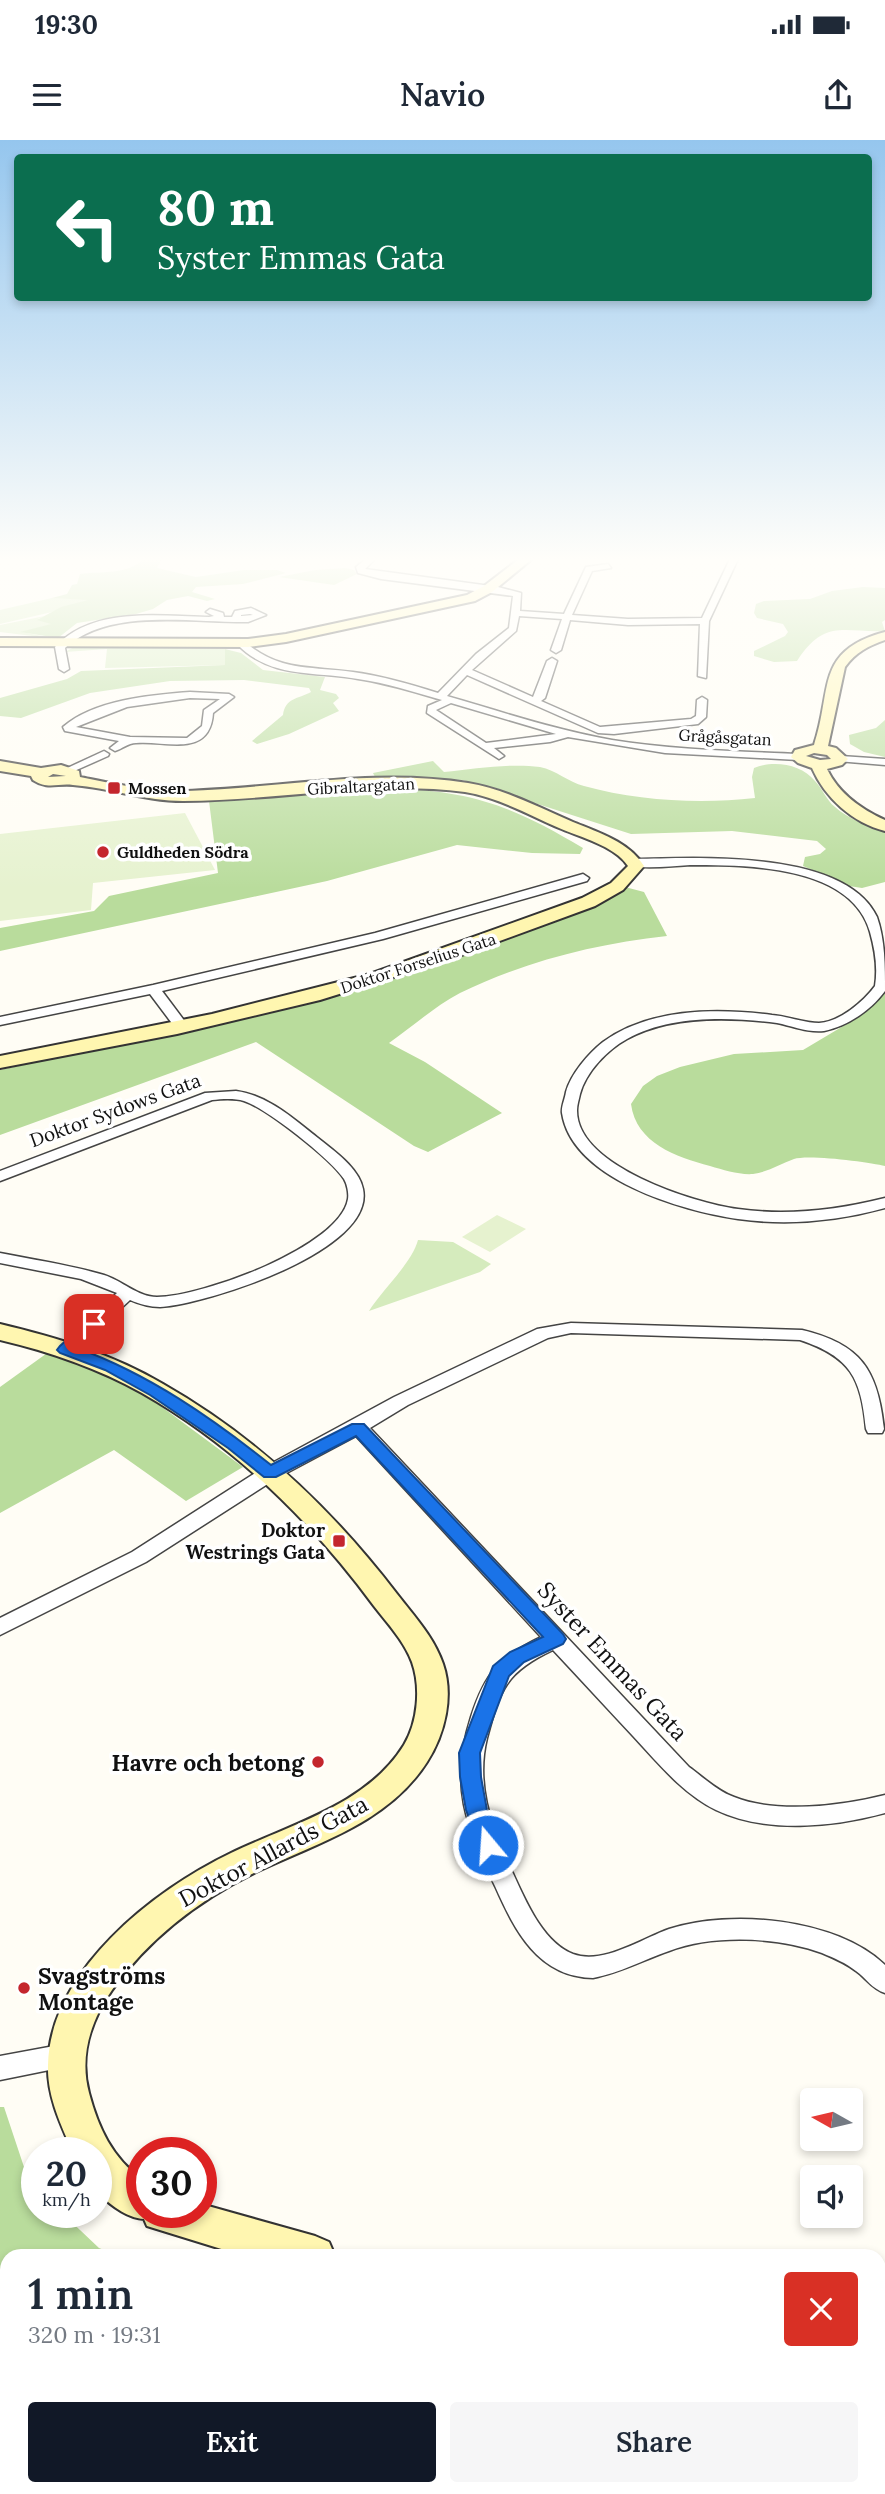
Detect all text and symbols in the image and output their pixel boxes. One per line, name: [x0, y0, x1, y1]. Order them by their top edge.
text: 19:30: [35, 8, 98, 41]
text: Navio: [400, 74, 485, 115]
icon: menu: [28, 76, 66, 114]
icon: share: [819, 76, 857, 114]
text: 80 m: [157, 176, 274, 238]
icon: left: [42, 182, 133, 273]
text: Syster Emmas Gata: [157, 237, 445, 278]
street label: Grågåsgatan: [678, 725, 772, 749]
street label: Gibraltargatan: [307, 773, 416, 799]
place label: Mossen: [128, 778, 187, 798]
marker: Mossen: [106, 780, 122, 796]
place label: Guldheden Södra: [117, 842, 249, 862]
marker: Guldheden Södra: [95, 844, 111, 860]
street label: Doktor Forselius Gata: [338, 928, 498, 998]
street label: Doktor Sydows Gata: [26, 1068, 204, 1152]
pin: [64, 1294, 124, 1354]
icon: arrive: [75, 1305, 113, 1343]
place label: Doktor Westrings Gata: [186, 1518, 325, 1564]
marker: Doktor Westrings Gata: [331, 1533, 347, 1549]
street label: Syster Emmas Gata: [532, 1575, 694, 1747]
place label: Havre och betong: [111, 1748, 305, 1777]
marker: Havre och betong: [310, 1754, 326, 1770]
street label: Doktor Allards Gata: [173, 1789, 373, 1913]
position arrow: [451, 1808, 525, 1882]
place label: Svagströms Montage: [38, 1961, 165, 2016]
marker: Svagströms Montage: [16, 1980, 32, 1996]
north arrow: [800, 2088, 863, 2151]
map controls: [800, 2088, 863, 2228]
speed limit sign: 30: [126, 2137, 217, 2228]
text: 20: [46, 2151, 87, 2196]
button: sound: [800, 2165, 863, 2228]
text: km/h: [42, 2188, 91, 2211]
text: 1 min: [28, 2267, 133, 2321]
button: close: [784, 2272, 858, 2346]
text: 320 m · 19:31: [28, 2320, 161, 2349]
button: Exit: [28, 2402, 436, 2482]
button: Share: [450, 2402, 858, 2482]

